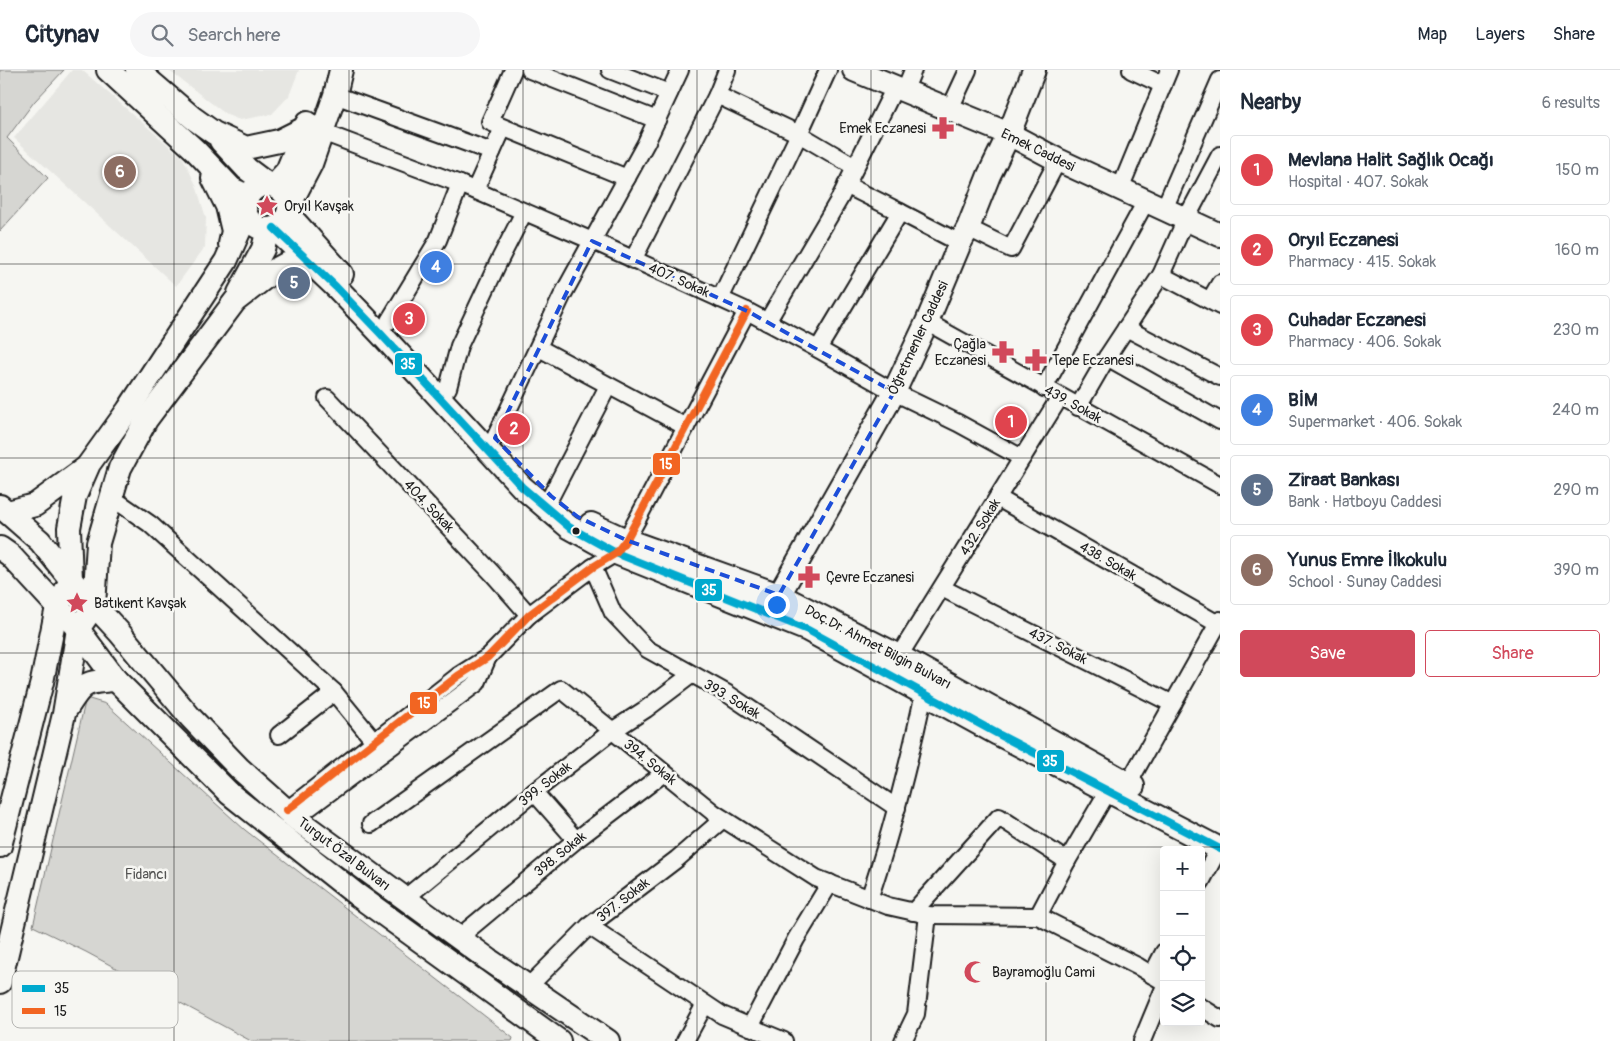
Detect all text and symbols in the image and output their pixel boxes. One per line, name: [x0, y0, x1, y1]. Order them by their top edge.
search box: [130, 12, 480, 57]
text: Citynav: [25, 20, 100, 49]
icon: search: [148, 21, 176, 49]
text: Search here: [188, 23, 280, 47]
text: Map: [1418, 23, 1447, 46]
text: Layers: [1475, 23, 1525, 46]
text: Share: [1553, 23, 1595, 46]
text: Nearby: [1240, 89, 1301, 116]
text: 6 results: [1542, 93, 1600, 113]
pharmacy icon: Emek Eczanesi: [930, 115, 956, 141]
place label: Emek Eczanesi: [839, 120, 927, 137]
street label: Emek Caddesi: [998, 125, 1078, 175]
text: Mevlana Halit Sağlık Ocağı: [1288, 148, 1494, 172]
pin: 6: [104, 153, 136, 191]
text: 1: [1254, 160, 1260, 180]
text: 150 m: [1555, 160, 1599, 180]
text: Hospital · 407. Sokak: [1288, 172, 1428, 192]
place icon: Oryıl Kavşak: [254, 193, 280, 219]
place label: Oryıl Kavşak: [284, 198, 354, 215]
text: Oryıl Eczanesi: [1288, 228, 1398, 252]
text: 2: [1253, 240, 1261, 260]
text: 160 m: [1555, 240, 1599, 260]
pin: 4: [420, 248, 452, 286]
text: Pharmacy · 415. Sokak: [1288, 252, 1436, 272]
street label: 407. Sokak: [646, 259, 712, 301]
pin: 5: [278, 264, 310, 302]
street label: Öğretmenler Caddesi: [883, 277, 952, 398]
pin: 3: [393, 300, 425, 338]
text: Cuhadar Eczanesi: [1288, 308, 1426, 332]
text: 3: [1253, 320, 1261, 340]
text: 230 m: [1553, 320, 1599, 340]
text: Pharmacy · 406. Sokak: [1288, 332, 1441, 352]
place label: Çağla Eczanesi: [935, 336, 987, 369]
pharmacy icon: Çağla Eczanesi: [990, 339, 1016, 365]
pharmacy icon: Tepe Eczanesi: [1023, 347, 1049, 373]
line badge: 35: [394, 352, 423, 376]
place label: Tepe Eczanesi: [1052, 352, 1134, 369]
text: 35: [400, 356, 416, 373]
street label: 439. Sokak: [1041, 381, 1105, 427]
text: BİM: [1288, 388, 1318, 412]
text: 4: [1252, 400, 1262, 420]
text: 240 m: [1552, 400, 1599, 420]
pin: 1: [995, 403, 1027, 441]
pin: 2: [498, 410, 530, 448]
text: Supermarket · 406. Sokak: [1288, 412, 1462, 432]
line badge: 15: [652, 452, 681, 476]
text: 15: [659, 456, 673, 473]
text: Ziraat Bankası: [1288, 468, 1400, 492]
street label: 404. Sokak: [400, 476, 458, 536]
text: 5: [1253, 480, 1261, 500]
text: 290 m: [1553, 480, 1599, 500]
text: Bank · Hatboyu Caddesi: [1288, 492, 1441, 512]
street label: 432. Sokak: [956, 495, 1004, 559]
unlabelled marker: [571, 526, 581, 536]
street label: 438. Sokak: [1076, 538, 1140, 584]
text: Yunus Emre İlkokulu: [1288, 548, 1447, 572]
text: 6: [1252, 560, 1262, 580]
text: 390 m: [1553, 560, 1599, 580]
pharmacy icon: Çevre Eczanesi: [796, 564, 822, 590]
place label: Çevre Eczanesi: [826, 569, 914, 586]
text: School · Sunay Caddesi: [1288, 572, 1441, 592]
line badge: 35: [694, 578, 723, 602]
text: 35: [701, 582, 717, 599]
place icon: Batıkent Kavşak: [64, 590, 90, 616]
your location: [764, 592, 790, 618]
place label: Batıkent Kavşak: [94, 595, 186, 612]
street label: Doç.Dr. Ahmet Bilgin Bulvarı: [802, 601, 954, 693]
street label: 437. Sokak: [1026, 624, 1090, 668]
button: Save: [1240, 630, 1415, 677]
button: Share: [1425, 630, 1600, 677]
street label: 393. Sokak: [701, 676, 763, 723]
line badge: 15: [409, 691, 438, 715]
text: 15: [417, 695, 431, 712]
street label: 394. Sokak: [620, 736, 680, 789]
line badge: 35: [1036, 749, 1065, 773]
text: 35: [1042, 753, 1058, 770]
street label: 399. Sokak: [515, 758, 575, 810]
street label: Turgut Özal Bulvarı: [294, 813, 394, 894]
street label: 398. Sokak: [531, 828, 590, 880]
map controls: [1160, 846, 1205, 1026]
button: +: [1160, 846, 1205, 891]
park label: Fidancı: [125, 866, 167, 883]
street label: 397. Sokak: [593, 874, 653, 926]
button: −: [1160, 891, 1205, 936]
button: locate: [1160, 936, 1205, 981]
mosque icon: Bayramoğlu Cami: [962, 959, 988, 985]
place label: Bayramoğlu Cami: [992, 964, 1095, 981]
legend: [12, 971, 178, 1028]
text: 35: [54, 980, 69, 997]
button: layers: [1160, 981, 1205, 1026]
text: 15: [54, 1003, 67, 1020]

